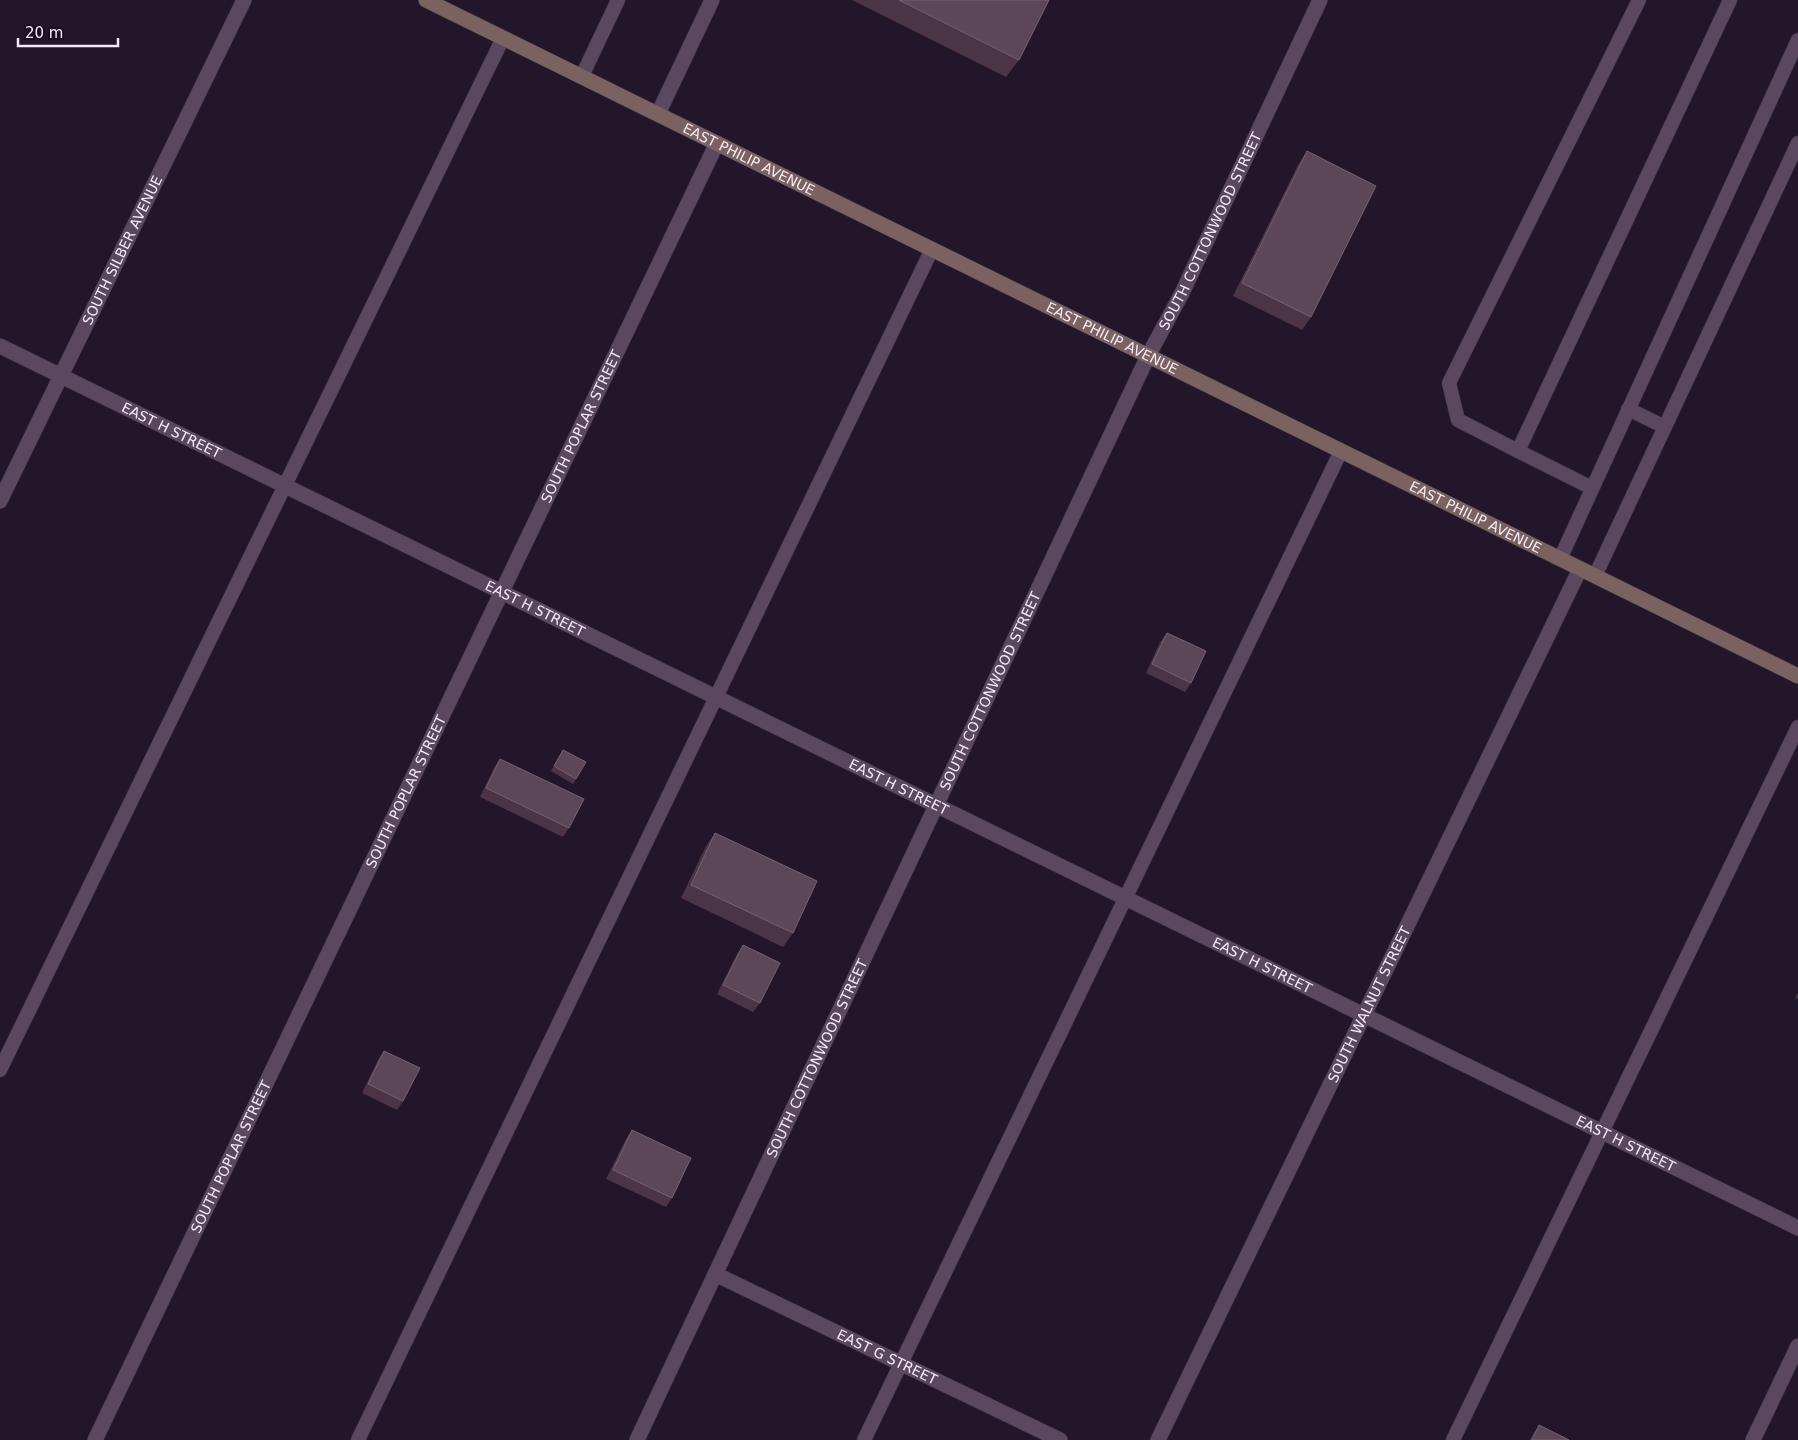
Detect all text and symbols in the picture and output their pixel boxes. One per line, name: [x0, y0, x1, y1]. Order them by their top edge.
scale bar: [18, 15, 118, 47]
text: 20 m: [25, 24, 63, 42]
street label: EAST PHILIP AVENUE: [680, 120, 818, 198]
street label: SOUTH COTTONWOOD STREET: [1156, 129, 1265, 333]
street label: SOUTH SILBER AVENUE: [79, 173, 165, 327]
street label: EAST PHILIP AVENUE: [1044, 299, 1181, 377]
street label: SOUTH POPLAR STREET: [538, 347, 625, 505]
street label: EAST H STREET: [119, 399, 224, 461]
street label: EAST PHILIP AVENUE: [1407, 478, 1544, 556]
street label: EAST H STREET: [483, 577, 588, 640]
street label: SOUTH COTTONWOOD STREET: [936, 589, 1044, 793]
street label: SOUTH POPLAR STREET: [363, 713, 449, 870]
street label: EAST H STREET: [846, 756, 951, 818]
street label: SOUTH WALNUT STREET: [1324, 923, 1414, 1085]
street label: EAST H STREET: [1210, 934, 1315, 997]
street label: SOUTH COTTONWOOD STREET: [763, 956, 871, 1160]
street label: SOUTH POPLAR STREET: [187, 1078, 274, 1236]
street label: EAST H STREET: [1574, 1112, 1679, 1175]
street label: EAST G STREET: [834, 1326, 940, 1388]

